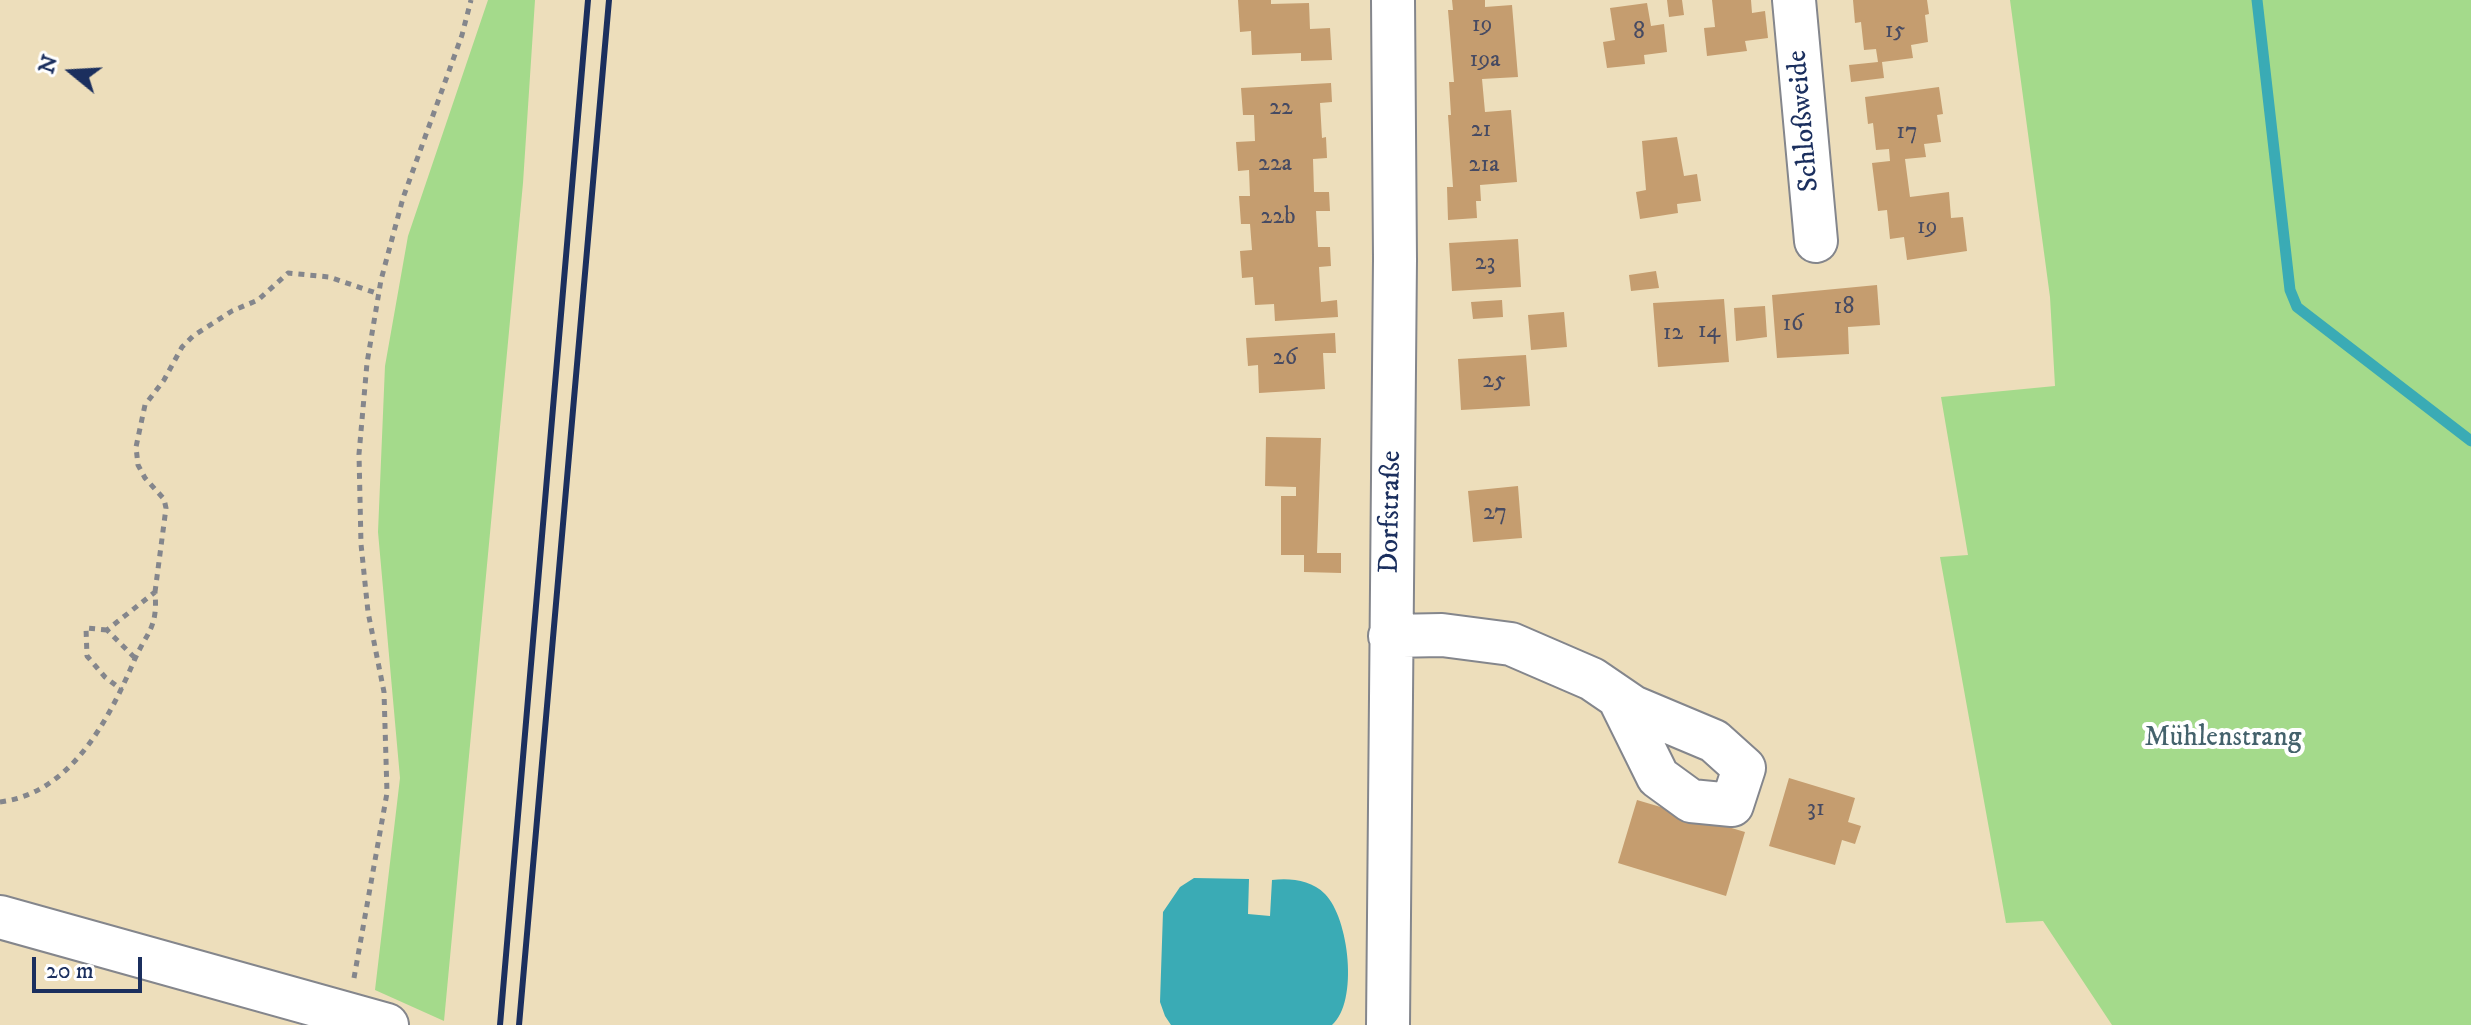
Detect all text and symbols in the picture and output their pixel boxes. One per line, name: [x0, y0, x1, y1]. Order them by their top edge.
house number: 19: [1472, 12, 1492, 40]
house number: 15: [1885, 18, 1905, 46]
house number: 8: [1633, 19, 1645, 47]
north arrow: [32, 32, 112, 112]
house number: 19a: [1470, 47, 1500, 75]
street label: Schloßweide: [1782, 49, 1828, 193]
text: N: [33, 52, 64, 77]
house number: 22: [1269, 95, 1293, 123]
house number: 21: [1471, 117, 1491, 145]
house number: 17: [1896, 119, 1918, 147]
house number: 22a: [1258, 151, 1292, 179]
house number: 21a: [1469, 152, 1499, 180]
house number: 22b: [1261, 204, 1295, 232]
house number: 19: [1917, 214, 1937, 242]
house number: 23: [1475, 250, 1495, 278]
house number: 18: [1834, 294, 1854, 322]
house number: 16: [1782, 311, 1804, 339]
house number: 14: [1698, 318, 1720, 346]
house number: 12: [1663, 320, 1683, 348]
house number: 26: [1273, 345, 1297, 373]
house number: 25: [1482, 368, 1506, 396]
street label: Dorfstraße: [1374, 450, 1410, 574]
house number: 27: [1483, 500, 1507, 528]
park label: Mühlenstrang: [2145, 722, 2301, 756]
house number: 31: [1807, 796, 1825, 824]
scale bar: [36, 941, 146, 991]
text: 20 m: [46, 956, 94, 986]

